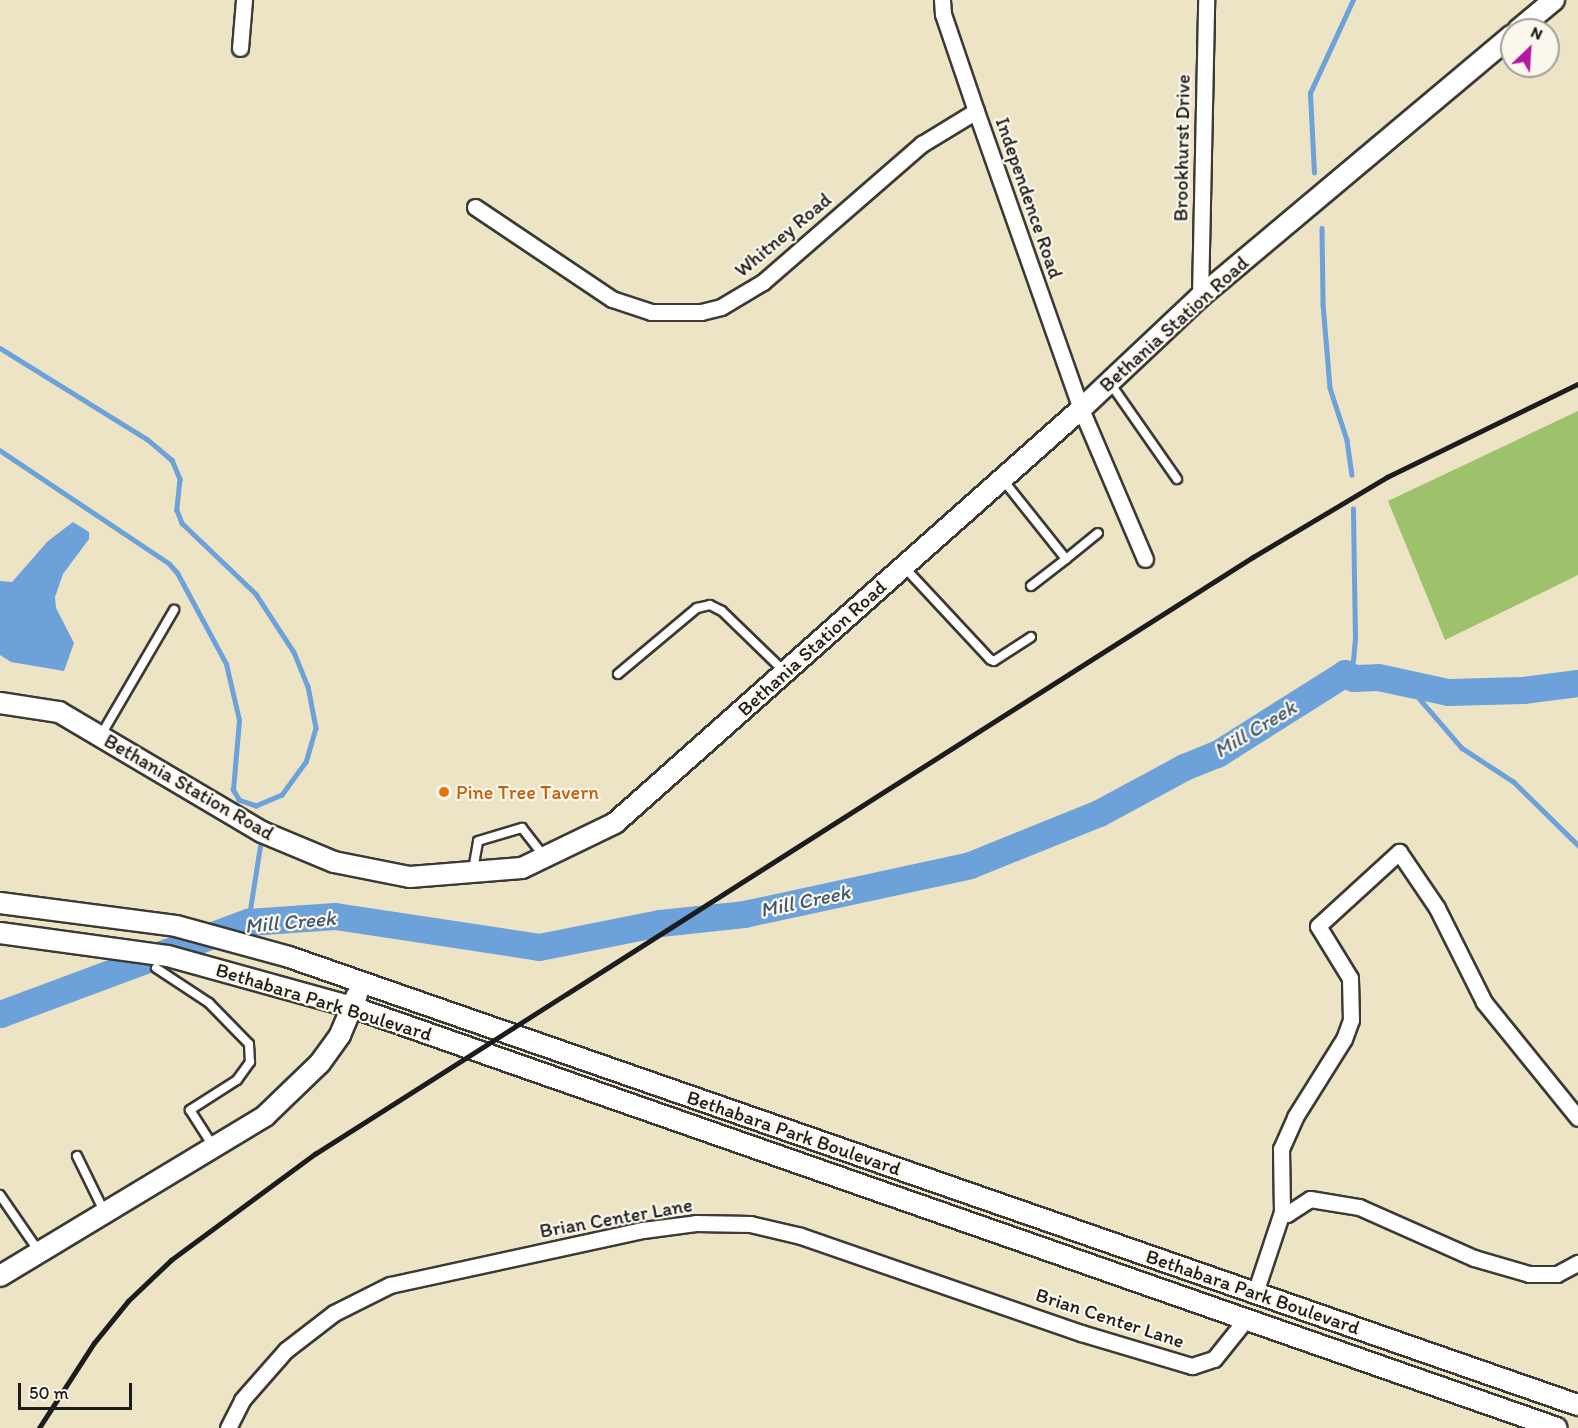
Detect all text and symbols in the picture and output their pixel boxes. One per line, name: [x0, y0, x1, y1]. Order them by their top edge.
north arrow: [1500, 18, 1560, 78]
text: N: [1528, 22, 1546, 44]
street label: Brookhurst Drive: [1169, 74, 1195, 222]
street label: Independence Road: [990, 114, 1068, 282]
street label: Whitney Road: [730, 188, 836, 282]
street label: Bethania Station Road: [1095, 251, 1253, 397]
street label: Bethania Station Road: [733, 575, 891, 721]
water label: Mill Creek: [1210, 695, 1300, 763]
street label: Bethania Station Road: [100, 729, 278, 845]
place label: Pine Tree Tavern: [456, 780, 596, 804]
marker: Pine Tree Tavern: [437, 785, 451, 799]
water label: Mill Creek: [758, 879, 852, 923]
water label: Mill Creek: [244, 905, 336, 939]
street label: Bethabara Park Boulevard: [213, 958, 435, 1046]
street label: Bethabara Park Boulevard: [683, 1085, 905, 1181]
street label: Brian Center Lane: [537, 1193, 695, 1243]
street label: Bethabara Park Boulevard: [1142, 1244, 1364, 1340]
street label: Brian Center Lane: [1032, 1283, 1188, 1353]
scale bar: [21, 1371, 135, 1409]
text: 50 m: [29, 1382, 69, 1404]

